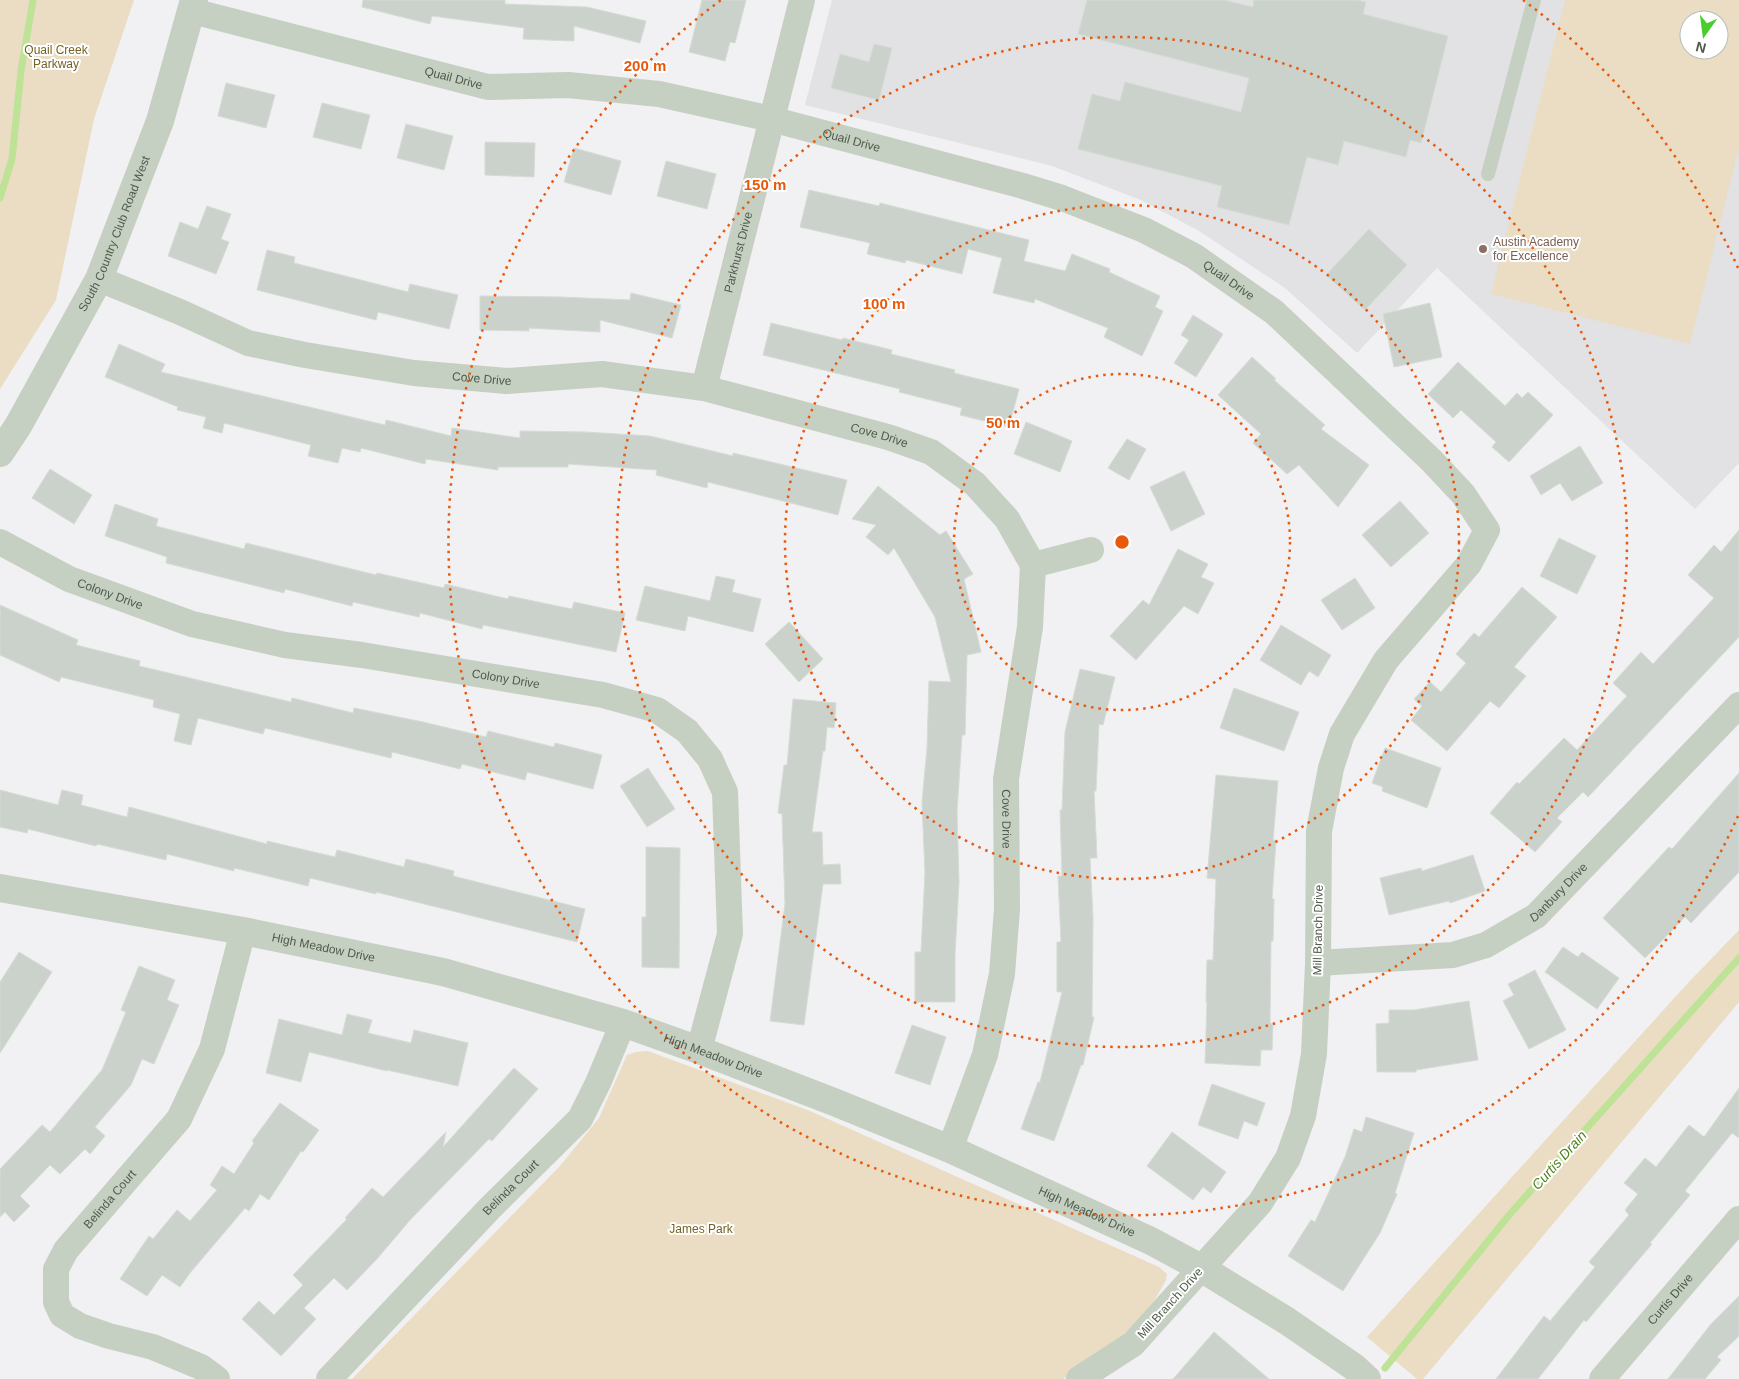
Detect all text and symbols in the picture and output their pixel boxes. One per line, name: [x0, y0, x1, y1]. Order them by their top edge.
north arrow: [1679, 10, 1729, 60]
text: N: [1694, 39, 1708, 57]
park label: Quail Creek Parkway: [24, 43, 89, 71]
text: 200 m: [624, 57, 666, 74]
street label: Quail Drive: [423, 64, 484, 92]
street label: Quail Drive: [821, 126, 882, 155]
street label: South Country Club Road West: [75, 153, 153, 314]
text: 150 m: [744, 176, 786, 193]
street label: Parkhurst Drive: [721, 210, 755, 294]
place label: Austin Academy for Excellence: [1493, 235, 1579, 263]
marker: Austin Academy for Excellence: [1477, 243, 1489, 255]
street label: Quail Drive: [1200, 257, 1257, 303]
text: 100 m: [863, 295, 905, 312]
street label: Cove Drive: [452, 369, 512, 388]
text: 50 m: [986, 414, 1020, 431]
street label: Cove Drive: [849, 420, 910, 451]
centre of rings: [1113, 533, 1131, 551]
street label: Colony Drive: [75, 576, 145, 613]
street label: Colony Drive: [471, 666, 541, 691]
street label: Cove Drive: [999, 789, 1014, 849]
street label: Danbury Drive: [1527, 860, 1590, 925]
street label: Mill Branch Drive: [1310, 884, 1326, 975]
street label: High Meadow Drive: [271, 930, 377, 965]
street label: High Meadow Drive: [662, 1031, 765, 1081]
water label: Curtis Drain: [1528, 1127, 1590, 1193]
street label: Belinda Court: [480, 1156, 542, 1218]
street label: Belinda Court: [81, 1167, 139, 1231]
street label: High Meadow Drive: [1036, 1183, 1138, 1240]
park label: James Park: [669, 1222, 734, 1236]
street label: Mill Branch Drive: [1134, 1264, 1206, 1341]
street label: Curtis Drive: [1645, 1271, 1696, 1328]

